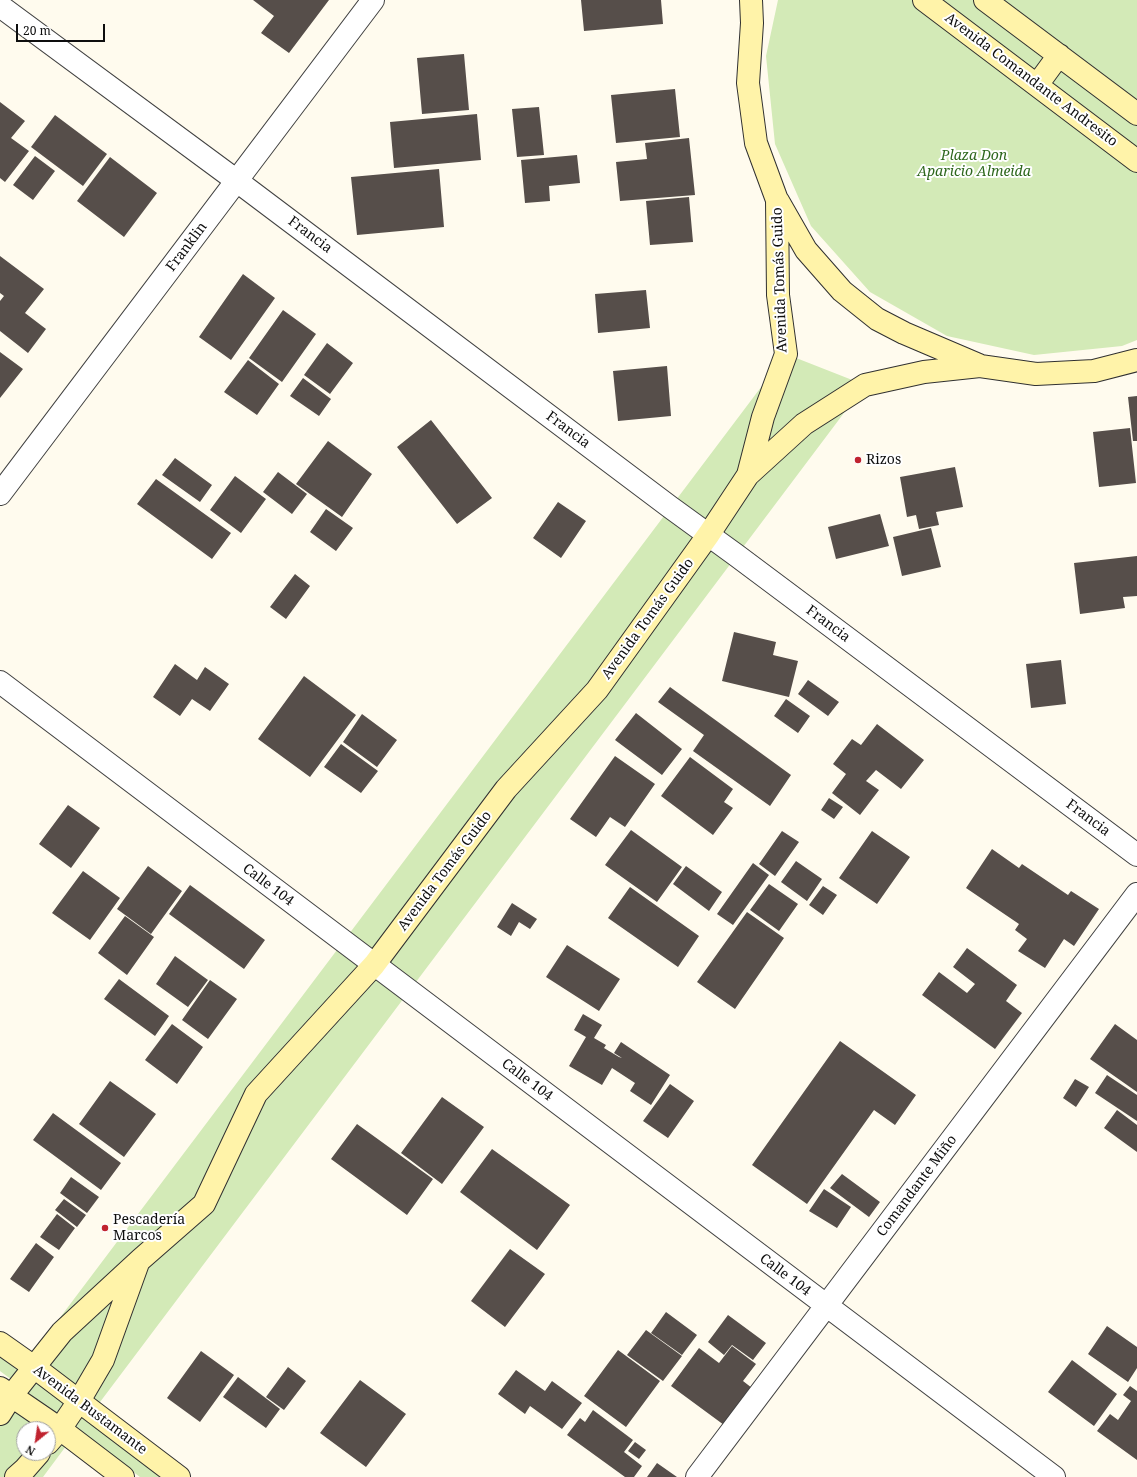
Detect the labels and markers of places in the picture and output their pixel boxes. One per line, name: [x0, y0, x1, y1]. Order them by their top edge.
place label: Rizos: [866, 452, 901, 468]
marker: Rizos: [853, 455, 863, 465]
place label: Pescadería Marcos: [113, 1212, 185, 1244]
marker: Pescadería Marcos: [100, 1223, 110, 1233]

